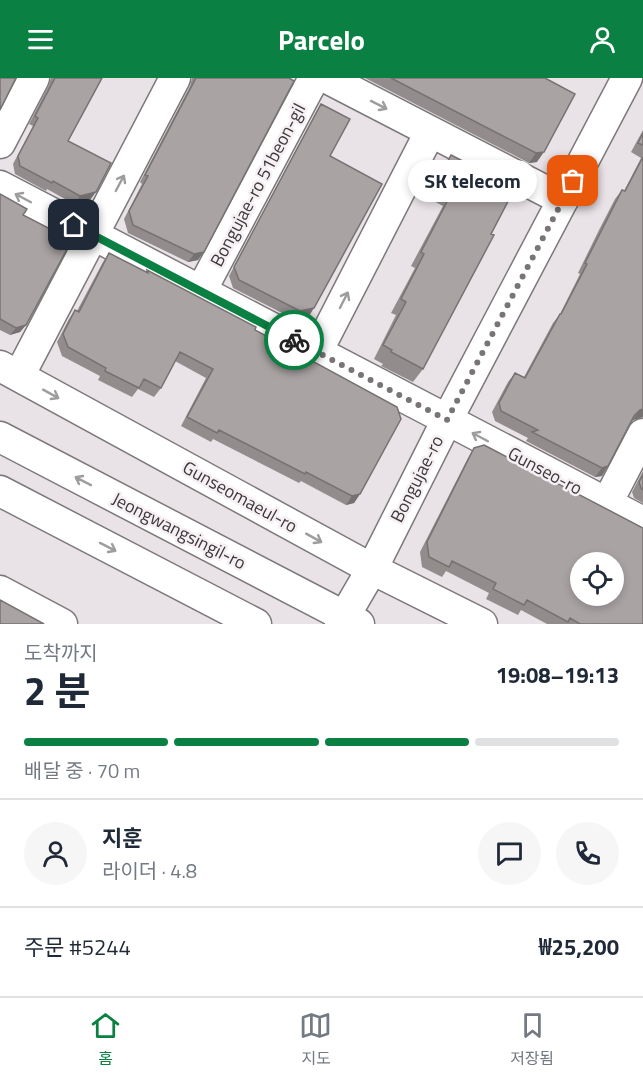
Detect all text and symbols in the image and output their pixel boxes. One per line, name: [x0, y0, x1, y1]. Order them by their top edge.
text: Parcelo: [278, 19, 365, 60]
icon: menu: [24, 23, 57, 56]
icon: person: [586, 23, 619, 56]
street label: Bongujae-ro 51beon-gil: [203, 98, 312, 271]
one-way arrow: [369, 100, 387, 111]
pin: [547, 155, 598, 206]
callout: SK telecom: [408, 160, 537, 202]
icon: bag: [556, 164, 589, 197]
text: SK telecom: [424, 165, 521, 196]
one-way arrow: [114, 175, 126, 192]
one-way arrow: [15, 192, 33, 204]
pin: [48, 199, 99, 250]
icon: home: [57, 208, 90, 241]
one-way arrow: [338, 292, 350, 309]
courier: [264, 310, 324, 370]
icon: bike: [278, 324, 311, 357]
one-way arrow: [42, 389, 60, 400]
street label: Bongujae-ro: [383, 431, 450, 527]
one-way arrow: [471, 431, 489, 442]
street label: Gunseo-ro: [503, 440, 587, 501]
street label: Gunseomaeul-ro: [178, 454, 303, 539]
one-way arrow: [75, 475, 93, 486]
street label: Jeongwangsingil-ro: [108, 485, 251, 576]
one-way arrow: [305, 533, 323, 544]
one-way arrow: [98, 542, 116, 553]
map controls: [570, 552, 624, 606]
button: locate: [570, 552, 624, 606]
text: 도착까지: [24, 637, 98, 668]
text: 19:08–19:13: [496, 658, 619, 692]
text: 2 분: [24, 661, 90, 720]
text: 배달 중 · 70 m: [24, 755, 140, 786]
text: 지훈: [102, 821, 142, 855]
button: person: [24, 822, 87, 885]
button: chat: [478, 822, 541, 885]
button: phone: [556, 822, 619, 885]
text: 라이더 · 4.8: [102, 855, 197, 886]
text: 주문 #5244: [24, 930, 131, 964]
text: ₩25,200: [539, 930, 619, 964]
tab: 홈: [89, 1009, 122, 1070]
tab: 지도: [299, 1009, 332, 1070]
tab: 저장됨: [510, 1009, 554, 1070]

